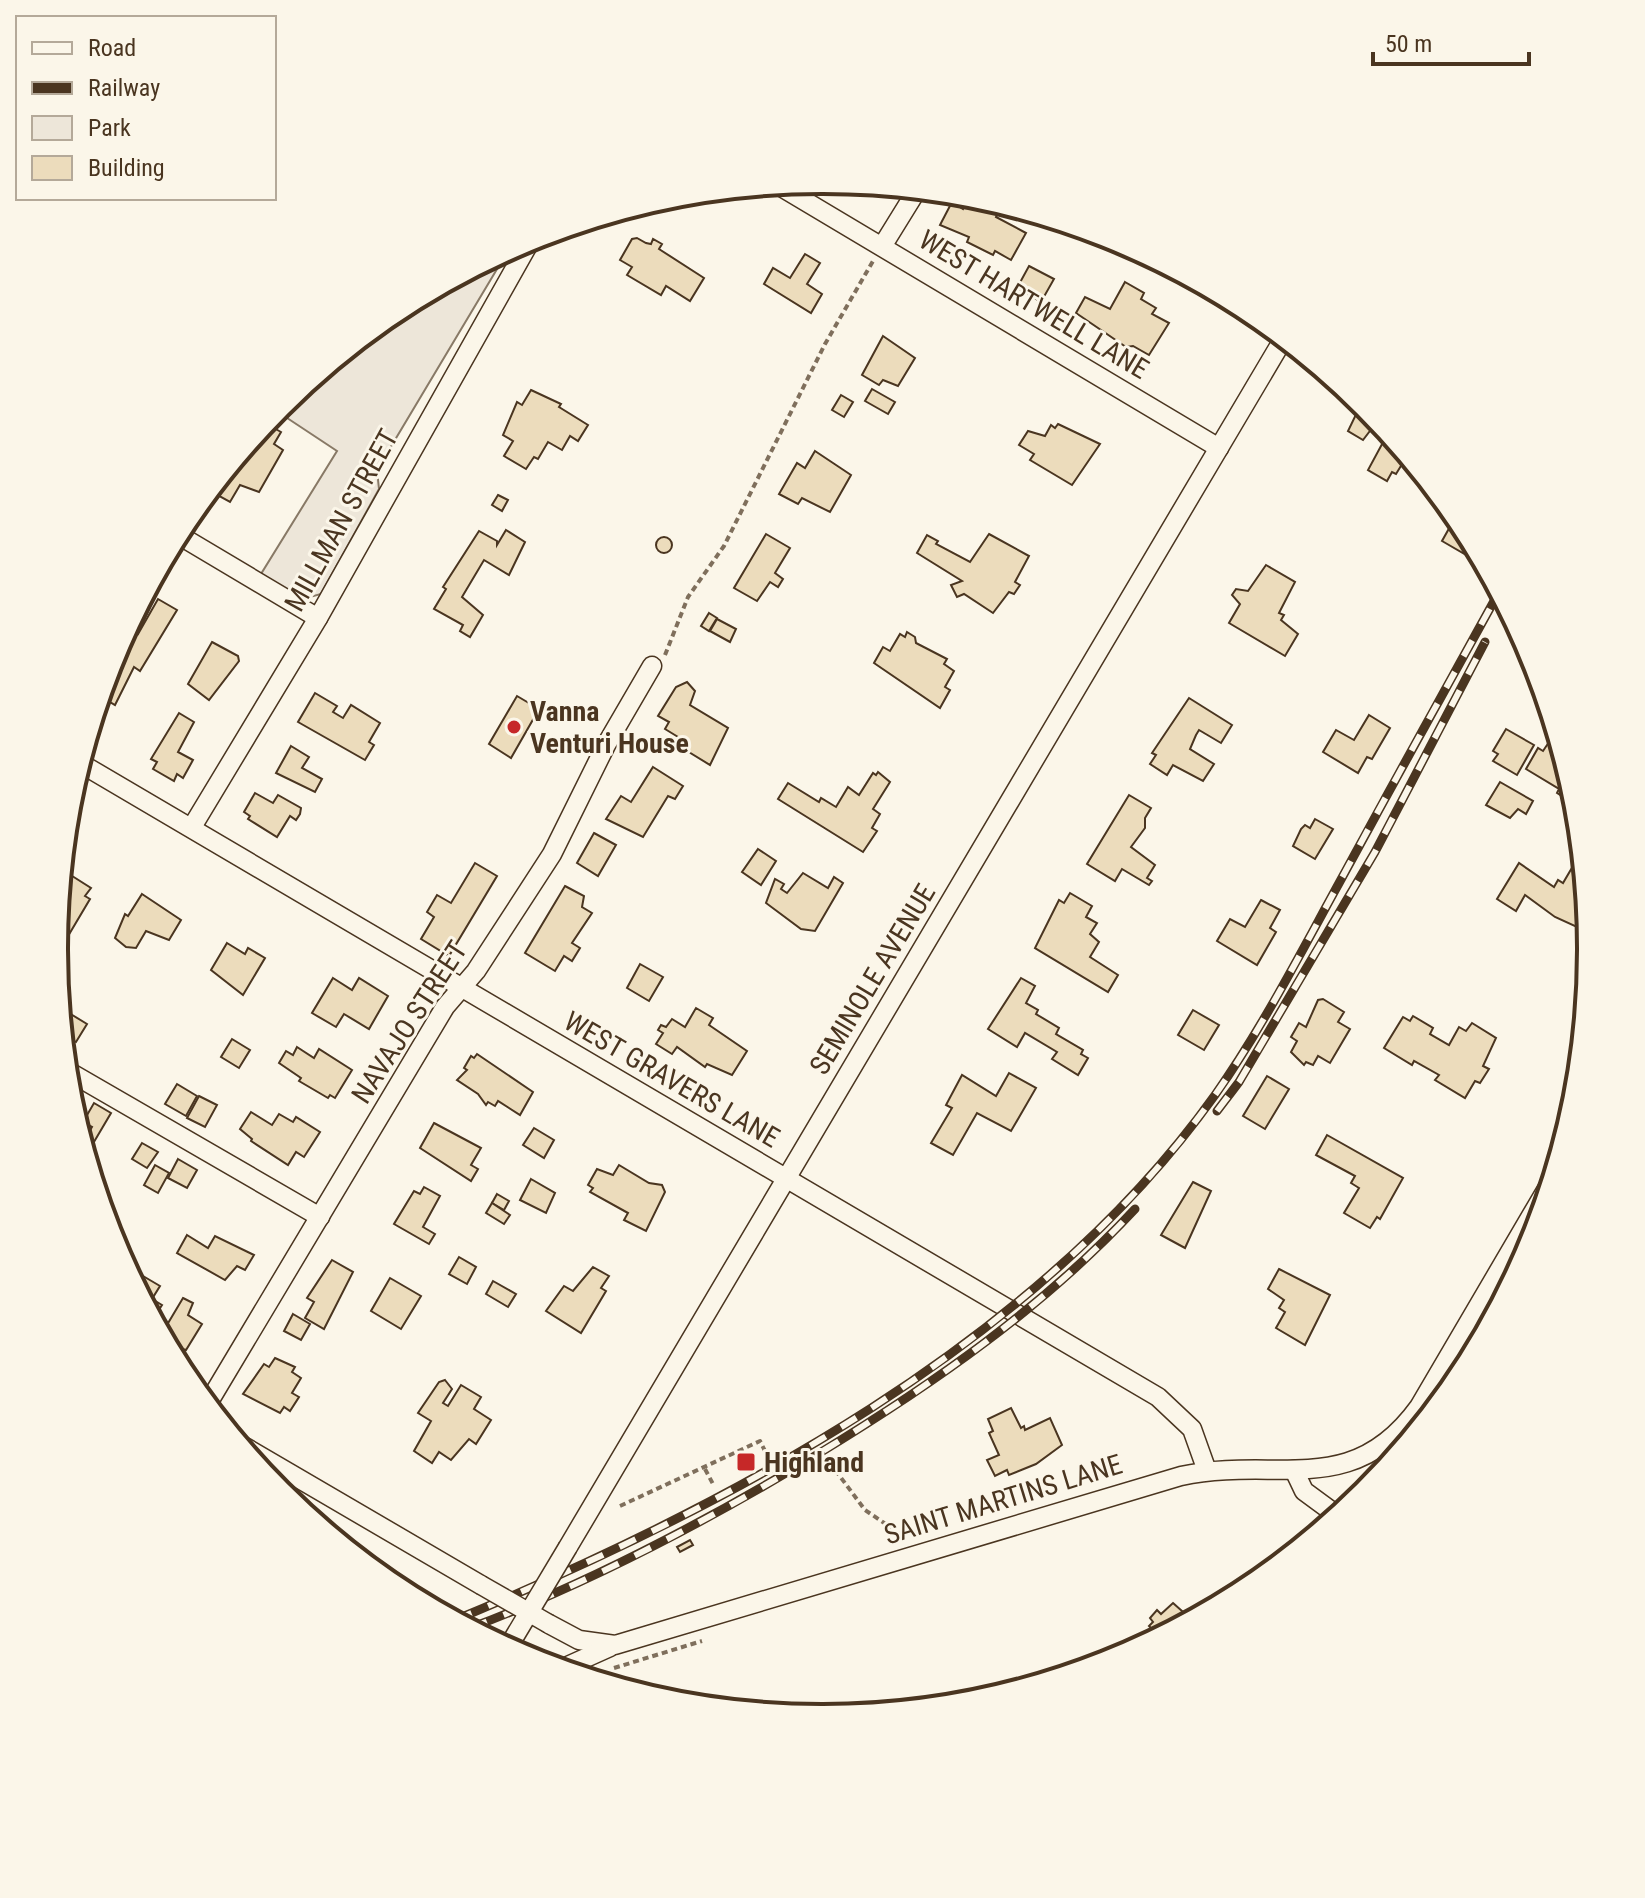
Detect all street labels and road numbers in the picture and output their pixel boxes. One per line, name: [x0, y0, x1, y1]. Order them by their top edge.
street label: WEST HARTWELL LANE: [913, 223, 1154, 386]
street label: MILLMAN STREET: [278, 424, 405, 617]
street label: SEMINOLE AVENUE: [803, 878, 942, 1080]
street label: NAVAJO STREET: [345, 935, 474, 1110]
street label: WEST GRAVERS LANE: [558, 1004, 785, 1154]
street label: SAINT MARTINS LANE: [880, 1448, 1126, 1551]

